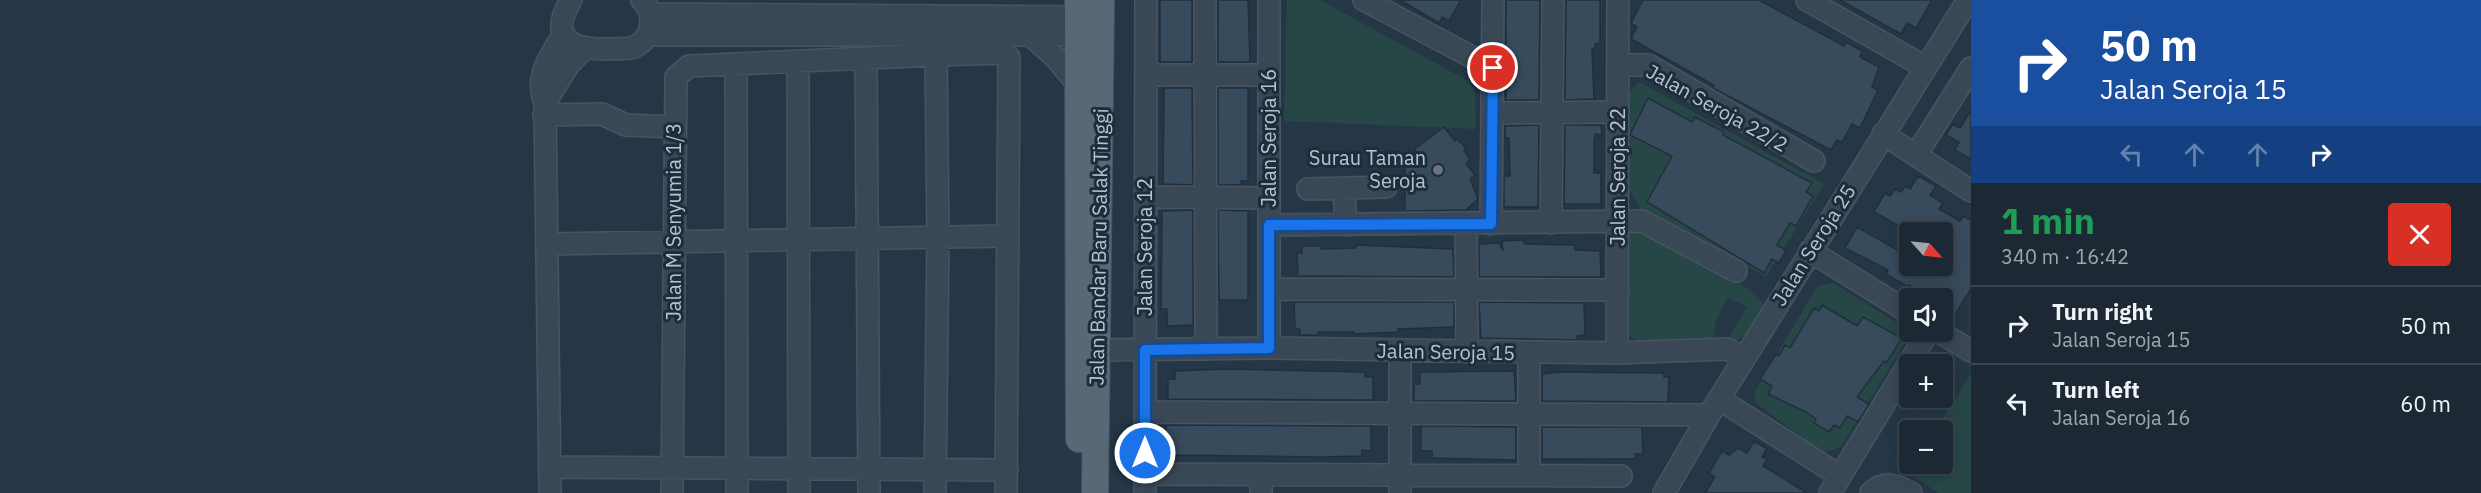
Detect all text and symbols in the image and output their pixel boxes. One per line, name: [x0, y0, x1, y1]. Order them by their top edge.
text: 50 m: [2100, 18, 2198, 73]
icon: right: [2001, 24, 2079, 102]
pin: [1467, 42, 1518, 93]
icon: arrive: [1476, 51, 1509, 84]
street label: Jalan Seroja 22/2: [1642, 57, 1793, 158]
street label: Jalan Seroja 16: [1255, 69, 1282, 207]
text: Jalan Seroja 15: [2100, 71, 2287, 106]
street label: Jalan Bandar Baru Salak Tinggi: [1083, 108, 1114, 386]
street label: Jalan Seroja 22: [1604, 108, 1631, 246]
street label: Jalan M Senyumia 1/3: [660, 123, 687, 321]
icon: left: [2115, 138, 2148, 171]
icon: ahead: [2178, 138, 2211, 171]
icon: ahead: [2241, 138, 2274, 171]
icon: right: [2304, 138, 2337, 171]
place label: Surau Taman Seroja: [1309, 144, 1426, 194]
marker: Surau Taman Seroja: [1431, 163, 1445, 177]
street label: Jalan Seroja 12: [1131, 178, 1158, 316]
street label: Jalan Seroja 25: [1765, 179, 1862, 311]
text: 1 min: [2001, 197, 2095, 244]
button: close: [2388, 203, 2451, 266]
north arrow: [1899, 222, 1953, 276]
map controls: [1899, 222, 1953, 474]
text: 340 m · 16:42: [2001, 243, 2129, 270]
button: sound: [1899, 288, 1953, 342]
text: Turn right: [2052, 297, 2153, 326]
icon: right: [2001, 309, 2034, 342]
text: 50 m: [2400, 311, 2451, 340]
text: Jalan Seroja 15: [2052, 326, 2191, 353]
street label: Jalan Seroja 15: [1377, 337, 1515, 366]
button: +: [1899, 354, 1953, 408]
text: Turn left: [2052, 375, 2140, 404]
icon: left: [2001, 387, 2034, 420]
text: 60 m: [2400, 389, 2451, 418]
text: Jalan Seroja 16: [2052, 404, 2191, 431]
button: −: [1899, 420, 1953, 474]
position arrow: [1113, 421, 1177, 485]

